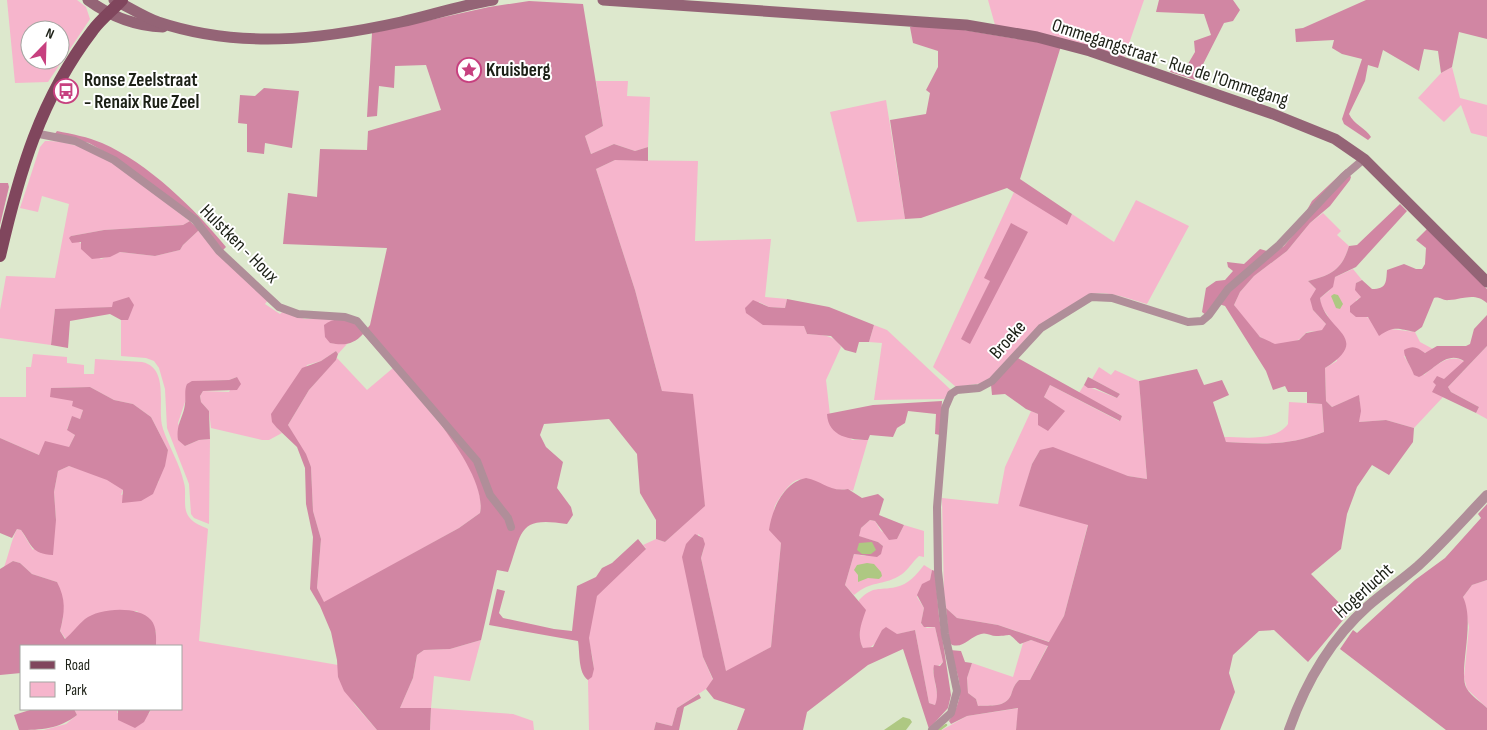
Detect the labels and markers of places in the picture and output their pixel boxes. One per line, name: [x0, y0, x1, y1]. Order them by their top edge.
place icon: Kruisberg: [456, 57, 482, 83]
place label: Kruisberg: [486, 59, 550, 82]
place label: Ronse Zeelstraat - Renaix Rue Zeel: [84, 69, 199, 114]
bus stop icon: Ronse Zeelstraat - Renaix Rue Zeel: [53, 78, 79, 104]

